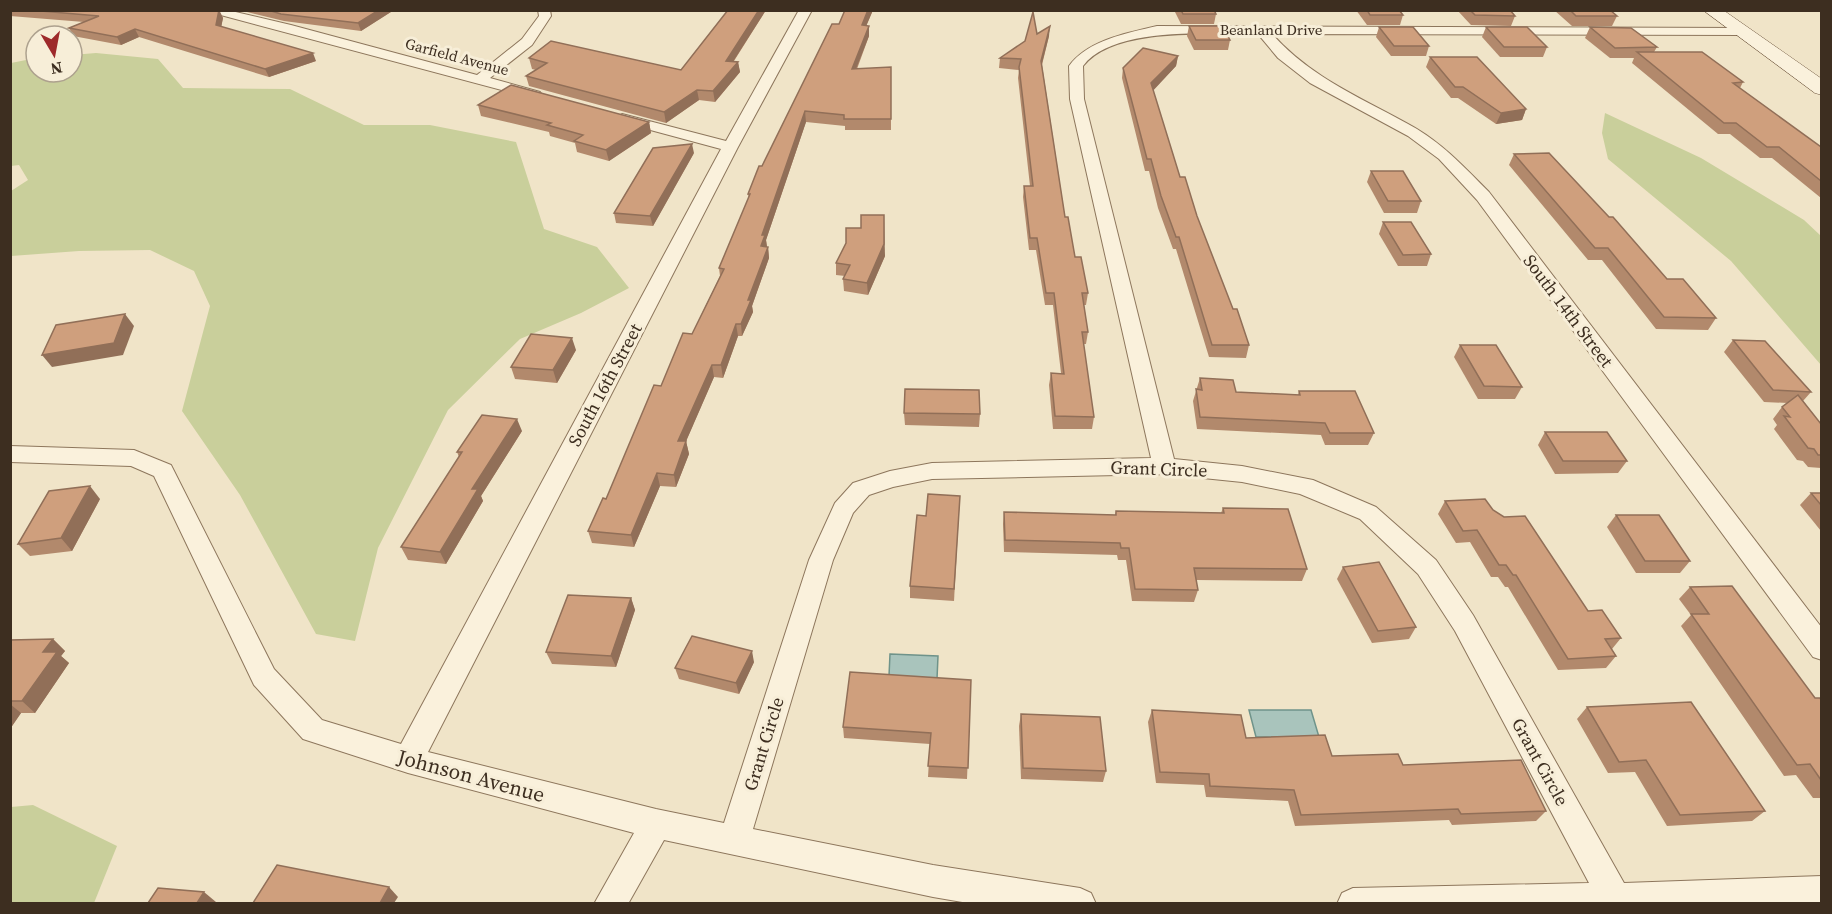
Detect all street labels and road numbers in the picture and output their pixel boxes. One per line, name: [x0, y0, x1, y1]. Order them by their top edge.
street label: Beanland Drive: [1220, 19, 1323, 40]
street label: Garfield Avenue: [403, 33, 512, 81]
street label: South 14th Street: [1518, 249, 1619, 373]
street label: South 16th Street: [562, 319, 648, 451]
street label: Grant Circle: [1110, 454, 1208, 483]
street label: Grant Circle: [737, 694, 790, 794]
street label: Grant Circle: [1506, 713, 1575, 810]
street label: Johnson Avenue: [393, 742, 548, 809]

